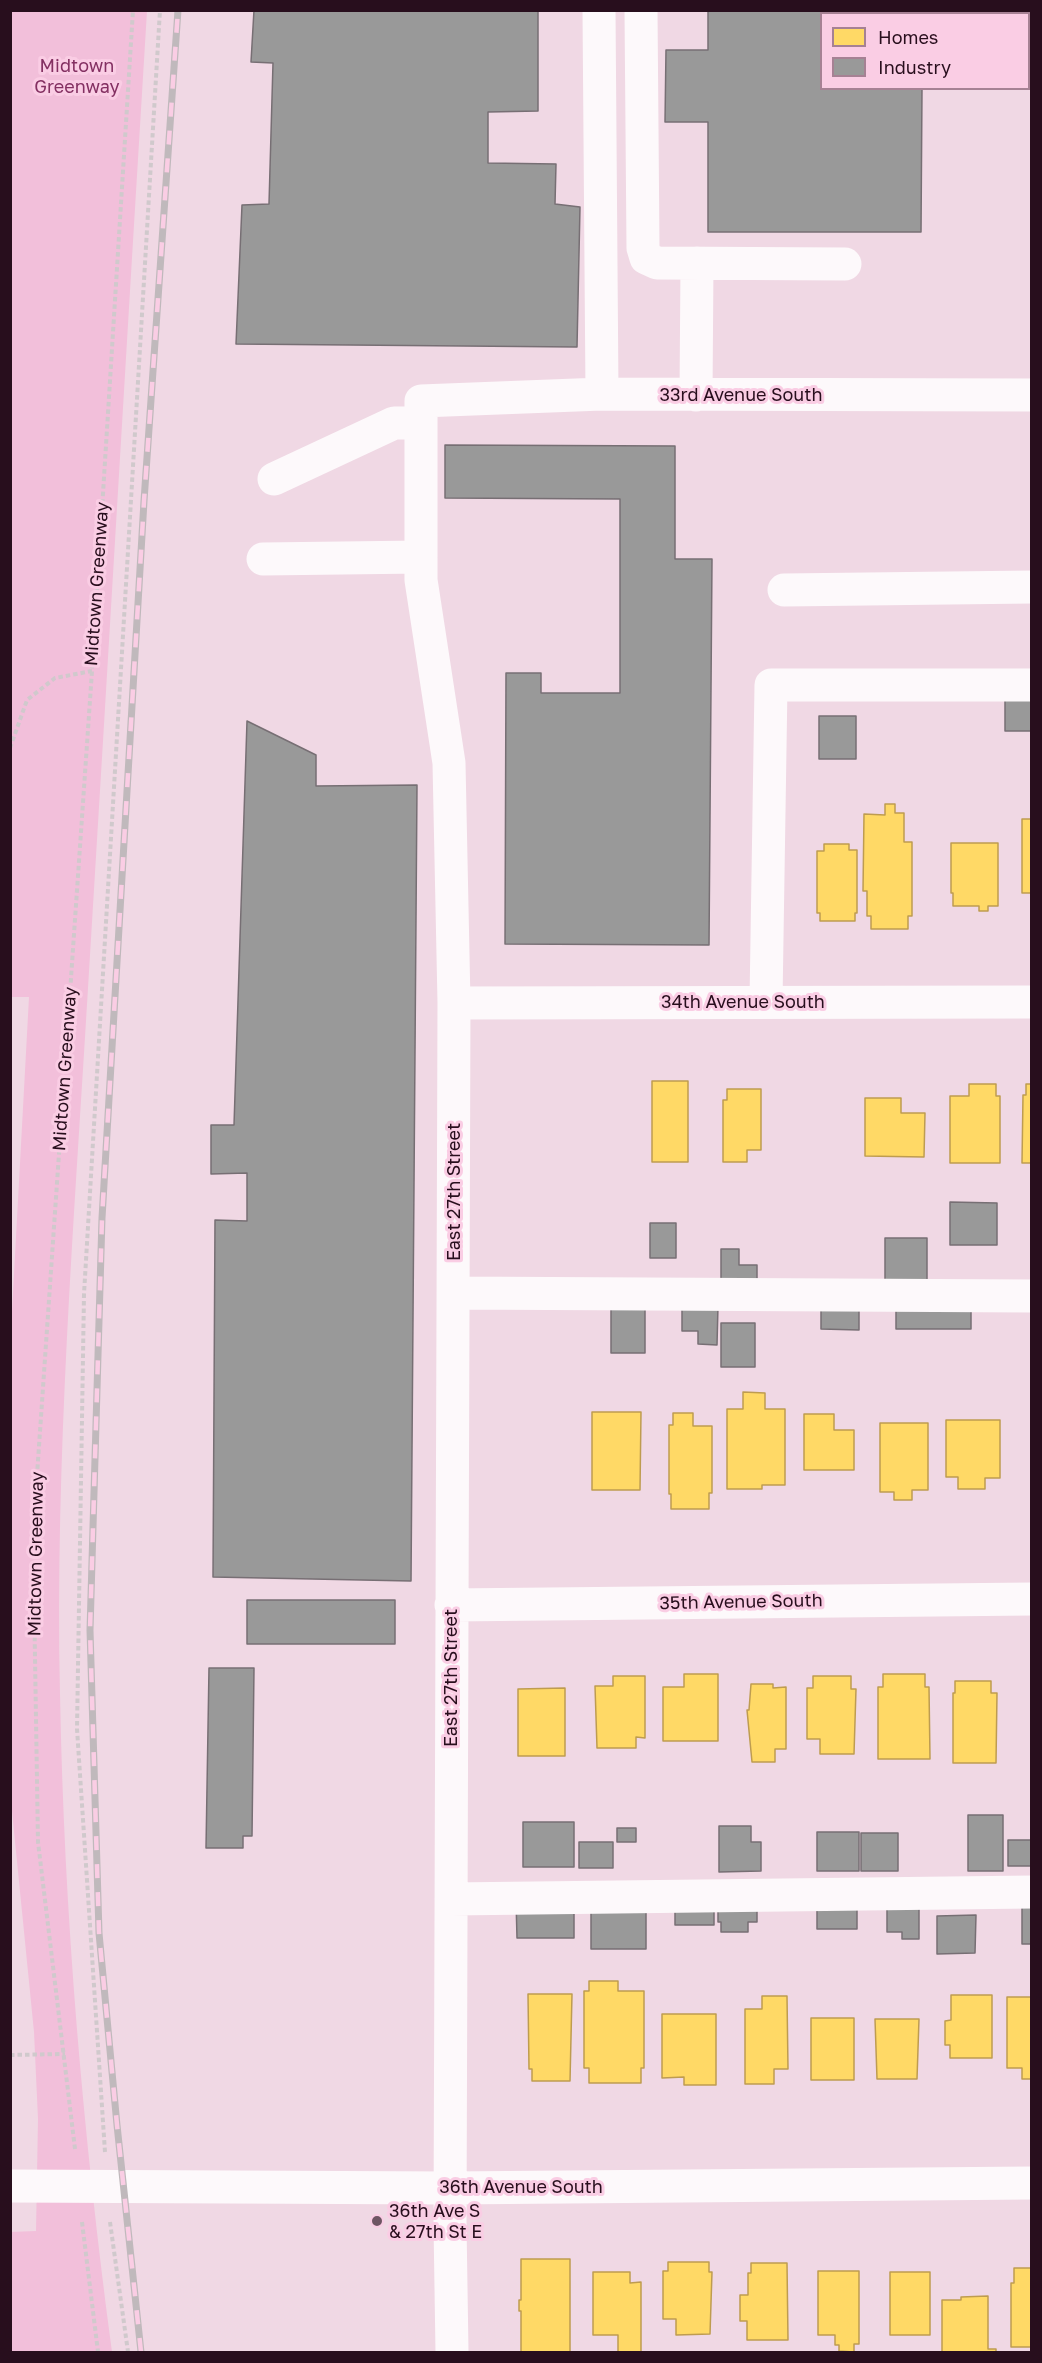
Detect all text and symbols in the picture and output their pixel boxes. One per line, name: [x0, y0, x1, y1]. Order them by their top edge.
legend: [820, 12, 1030, 90]
text: Homes: [878, 26, 938, 48]
park label: Midtown Greenway: [34, 55, 120, 98]
text: Industry: [878, 56, 951, 78]
street label: 33rd Avenue South: [660, 384, 822, 406]
street label: Midtown Greenway: [80, 501, 114, 667]
street label: Midtown Greenway: [48, 986, 82, 1152]
street label: 34th Avenue South: [661, 991, 825, 1013]
street label: East 27th Street: [443, 1123, 465, 1261]
street label: Midtown Greenway: [24, 1471, 48, 1637]
street label: 35th Avenue South: [659, 1590, 823, 1614]
street label: East 27th Street: [440, 1609, 462, 1747]
street label: 36th Avenue South: [439, 2176, 603, 2198]
place label: 36th Ave S & 27th St E: [389, 2200, 482, 2242]
marker: 36th Ave S & 27th St E: [370, 2214, 384, 2228]

